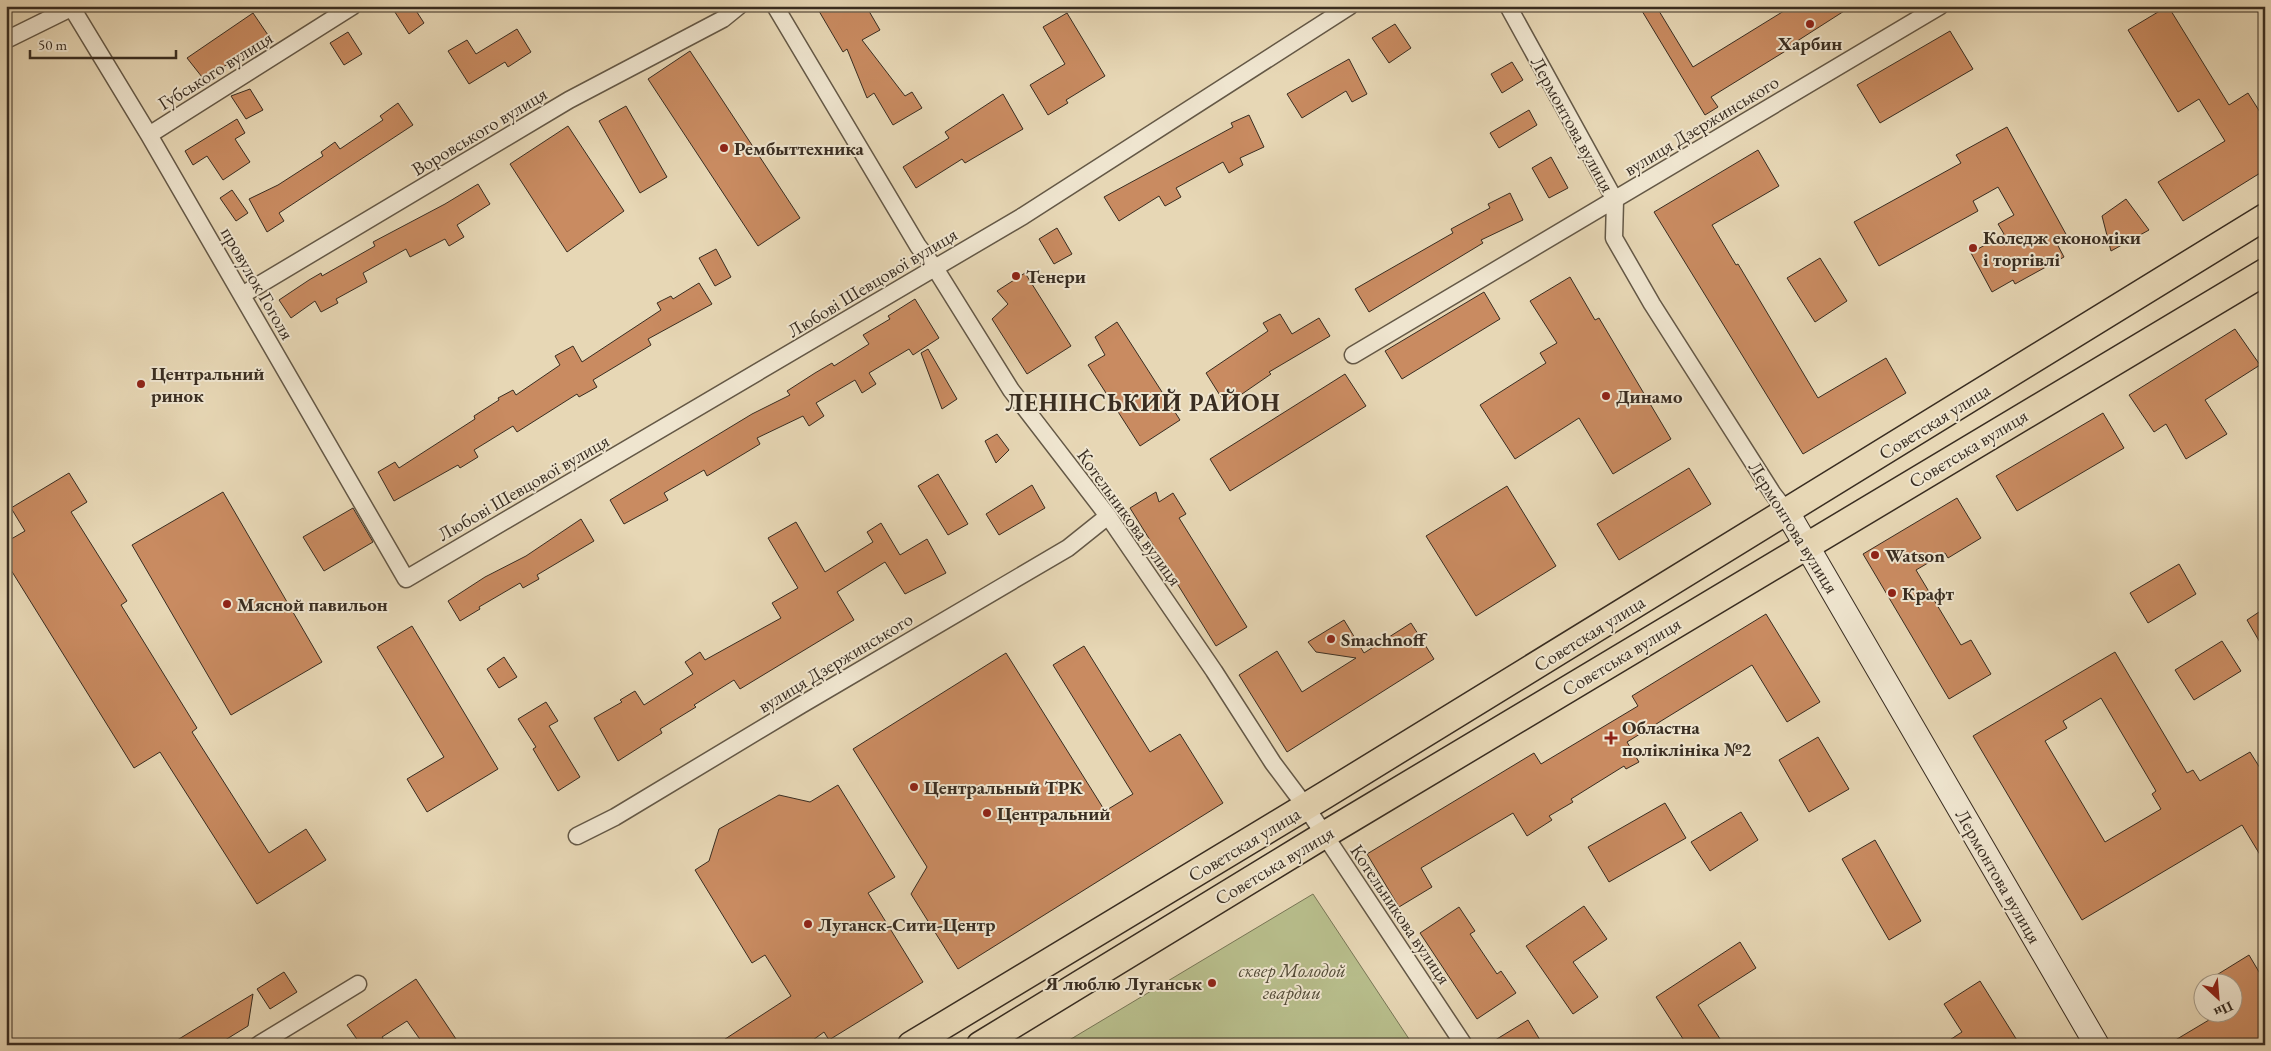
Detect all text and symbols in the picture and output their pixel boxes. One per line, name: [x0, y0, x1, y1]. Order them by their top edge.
marker: Харбин: [1804, 18, 1816, 30]
street label: Губського вулиця: [153, 25, 278, 116]
scale bar: [30, 28, 176, 60]
place label: Харбин: [1777, 31, 1842, 56]
text: 50 m: [38, 35, 67, 54]
street label: Лермонтова вулиця: [1525, 52, 1620, 197]
street label: вулиця Дзержинського: [1619, 69, 1783, 182]
street label: Воровського вулиця: [407, 81, 552, 182]
place label: Рембыттехника: [734, 136, 865, 161]
marker: Рембыттехника: [718, 142, 730, 154]
street label: Любові Шевцової вулиця: [783, 221, 962, 343]
street label: провулок Гоголя: [215, 222, 300, 345]
place label: Коледж економіки і торгівлі: [1983, 225, 2141, 272]
marker: Коледж економіки і торгівлі: [1967, 242, 1979, 254]
place label: Тенери: [1026, 264, 1086, 289]
marker: Тенери: [1010, 270, 1022, 282]
place label: Центральний ринок: [151, 361, 265, 408]
street label: Советская улица: [1874, 377, 1995, 466]
marker: Центральний ринок: [135, 378, 147, 390]
place label: Динамо: [1616, 384, 1683, 409]
district label: ЛЕНІНСЬКИЙ РАЙОН: [1005, 387, 1281, 418]
marker: Динамо: [1600, 390, 1612, 402]
street label: Совєтська вулиця: [1904, 403, 2033, 494]
street label: Любові Шевцової вулиця: [433, 428, 614, 547]
street label: Котельникова вулиця: [1071, 444, 1188, 591]
street label: Лермонтова вулиця: [1743, 456, 1845, 599]
place label: Watson: [1885, 543, 1945, 568]
marker: Watson: [1869, 549, 1881, 561]
place label: Крафт: [1902, 581, 1955, 606]
marker: Крафт: [1886, 587, 1898, 599]
street label: Советская улица: [1529, 589, 1650, 678]
place label: Мясной павильон: [237, 592, 388, 617]
marker: Мясной павильон: [221, 598, 233, 610]
street label: вулиця Дзержинського: [753, 606, 917, 719]
street label: Совєтська вулиця: [1557, 611, 1686, 702]
place label: Smachnoff: [1341, 627, 1428, 652]
marker: Smachnoff: [1325, 633, 1337, 645]
place label: Областна поліклініка №2: [1622, 715, 1751, 762]
marker: Областна поліклініка №2: [1604, 731, 1618, 745]
place label: Центральный ТРК: [924, 775, 1083, 800]
marker: Центральный ТРК: [908, 781, 920, 793]
place label: Центральний: [997, 801, 1111, 826]
street label: Советская улица: [1184, 801, 1305, 888]
street label: Лермонтова вулиця: [1950, 804, 2048, 949]
marker: Центральний: [981, 807, 993, 819]
street label: Совєтська вулиця: [1210, 820, 1339, 911]
street label: Котельникова вулиця: [1344, 839, 1457, 990]
place label: Луганск-Сити-Центр: [818, 912, 996, 937]
marker: Луганск-Сити-Центр: [802, 918, 814, 930]
park label: сквер Молодой гвардии: [1238, 958, 1346, 1005]
place label: Я люблю Луганськ: [1044, 971, 1202, 996]
north arrow: [2194, 974, 2244, 1024]
marker: Я люблю Луганськ: [1206, 977, 1218, 989]
text: Пн: [2211, 997, 2236, 1022]

